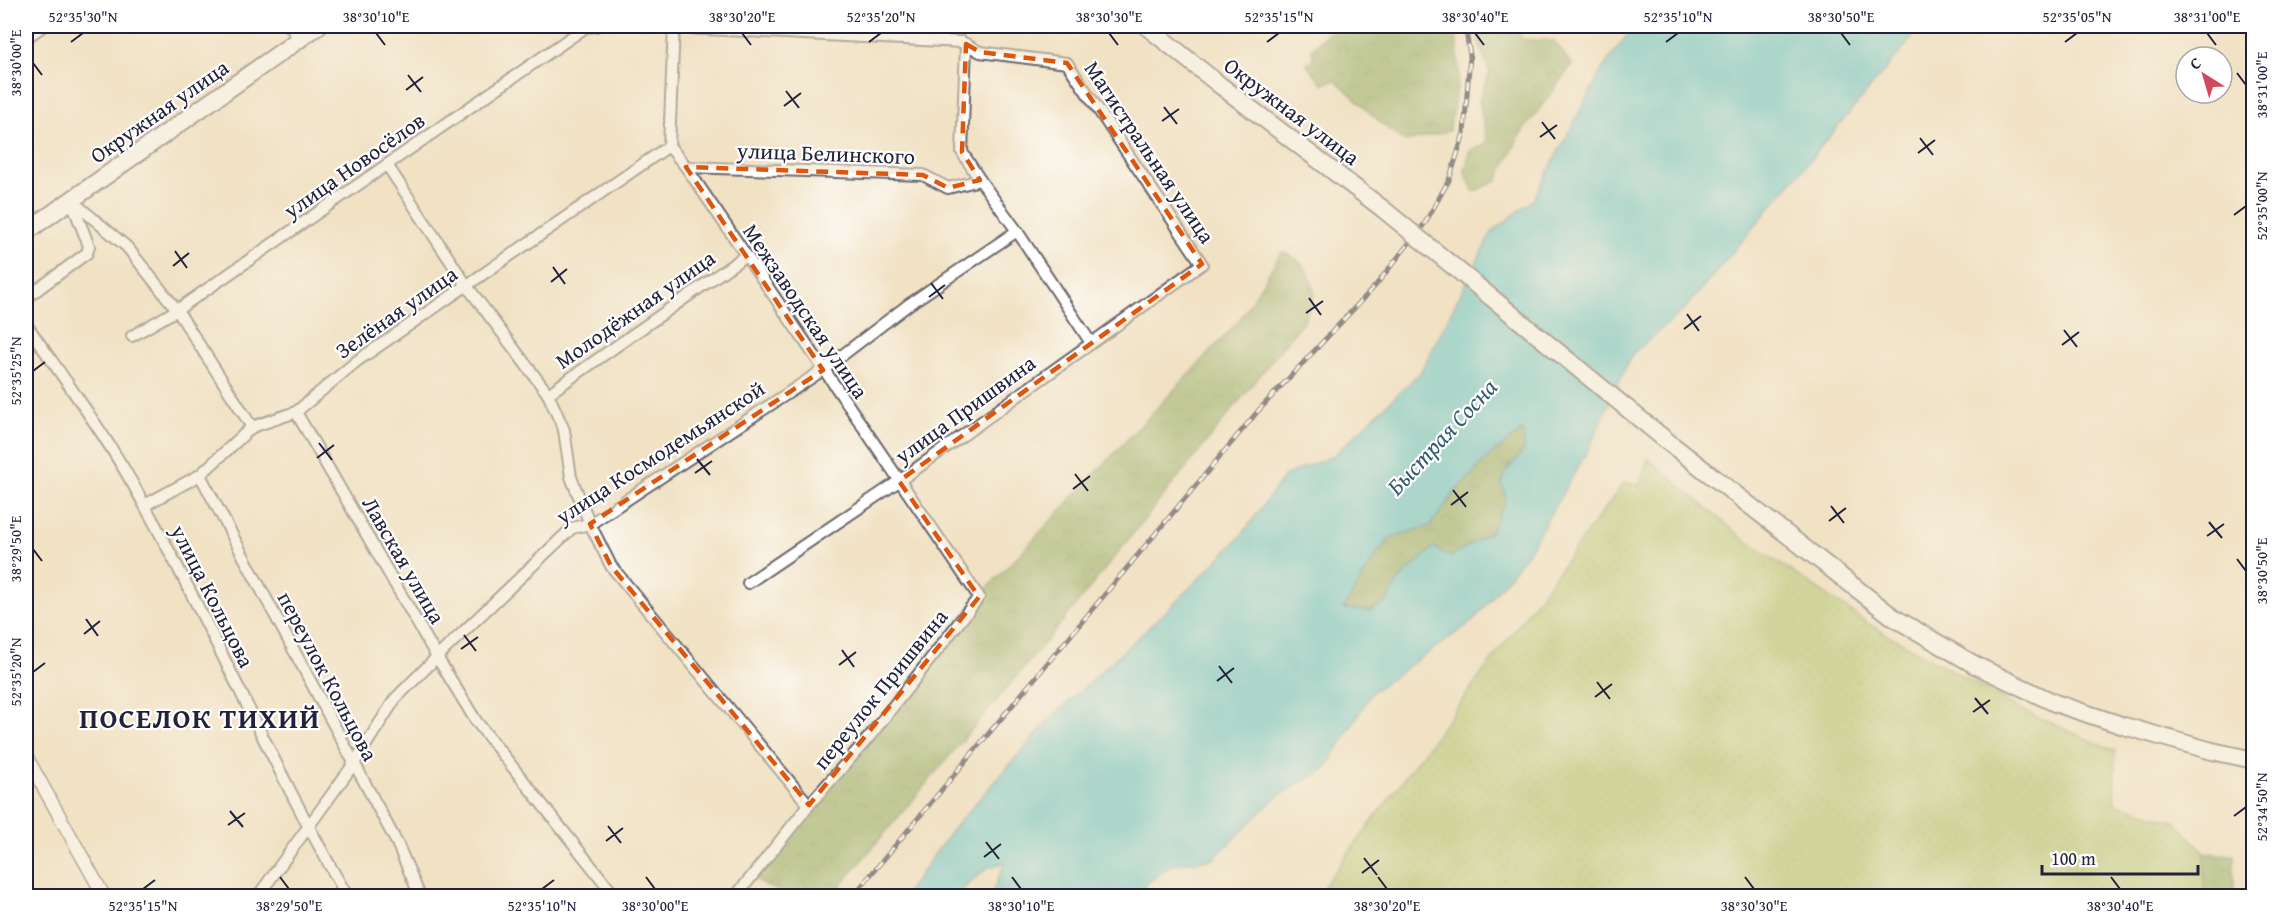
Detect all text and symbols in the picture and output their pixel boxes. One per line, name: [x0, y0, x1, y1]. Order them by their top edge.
text: 52°35'30"N: [49, 6, 118, 27]
text: 38°30'10"E: [343, 6, 410, 27]
text: 38°30'20"E: [709, 6, 776, 27]
text: 52°35'20"N: [847, 6, 916, 27]
text: 38°30'30"E: [1076, 6, 1143, 27]
text: 52°35'15"N: [1245, 6, 1314, 27]
text: 38°30'40"E: [1442, 6, 1509, 27]
text: 52°35'10"N: [1644, 6, 1713, 27]
text: 38°30'50"E: [1808, 6, 1875, 27]
text: 52°35'05"N: [2043, 6, 2112, 27]
text: 38°31'00"E: [2174, 6, 2241, 27]
text: 38°30'00"E: [5, 29, 26, 96]
north arrow: [2174, 45, 2234, 105]
street label: Окружная улица: [1217, 49, 1367, 173]
street label: Окружная улица: [83, 51, 235, 171]
text: С: [2184, 51, 2206, 75]
text: 38°31'00"E: [2251, 51, 2272, 118]
street label: Магистральная улица: [1077, 54, 1223, 250]
street label: улица Новосёлов: [276, 104, 431, 226]
street label: улица Белинского: [735, 134, 916, 172]
text: 52°35'00"N: [2251, 171, 2272, 240]
street label: Межзаводская улица: [735, 217, 877, 405]
street label: Молодёжная улица: [548, 241, 722, 376]
street label: Зелёная улица: [328, 258, 464, 366]
text: 52°35'25"N: [5, 336, 26, 405]
street label: улица Пришвина: [887, 347, 1042, 472]
water label: Быстрая Сосна: [1378, 370, 1505, 503]
street label: улица Космодемьянской: [548, 372, 771, 532]
street label: Лавская улица: [355, 490, 454, 630]
text: 38°29'50"E: [5, 515, 26, 582]
street label: улица Кольцова: [163, 518, 263, 673]
text: 38°30'50"E: [2251, 537, 2272, 604]
street label: переулок Кольцова: [270, 585, 387, 767]
street label: переулок Пришвина: [805, 601, 955, 776]
text: 52°35'20"N: [5, 637, 26, 706]
district label: ПОСЕЛОК ТИХИЙ: [79, 697, 321, 738]
text: 52°34'50"N: [2251, 772, 2272, 841]
scale bar: [2042, 838, 2198, 876]
text: 100 m: [2051, 845, 2096, 872]
text: 52°35'15"N: [109, 895, 178, 916]
text: 38°29'50"E: [256, 895, 323, 916]
text: 52°35'10"N: [508, 895, 577, 916]
text: 38°30'00"E: [622, 895, 689, 916]
text: 38°30'10"E: [988, 895, 1055, 916]
text: 38°30'20"E: [1354, 895, 1421, 916]
text: 38°30'30"E: [1721, 895, 1788, 916]
text: 38°30'40"E: [2087, 895, 2154, 916]

